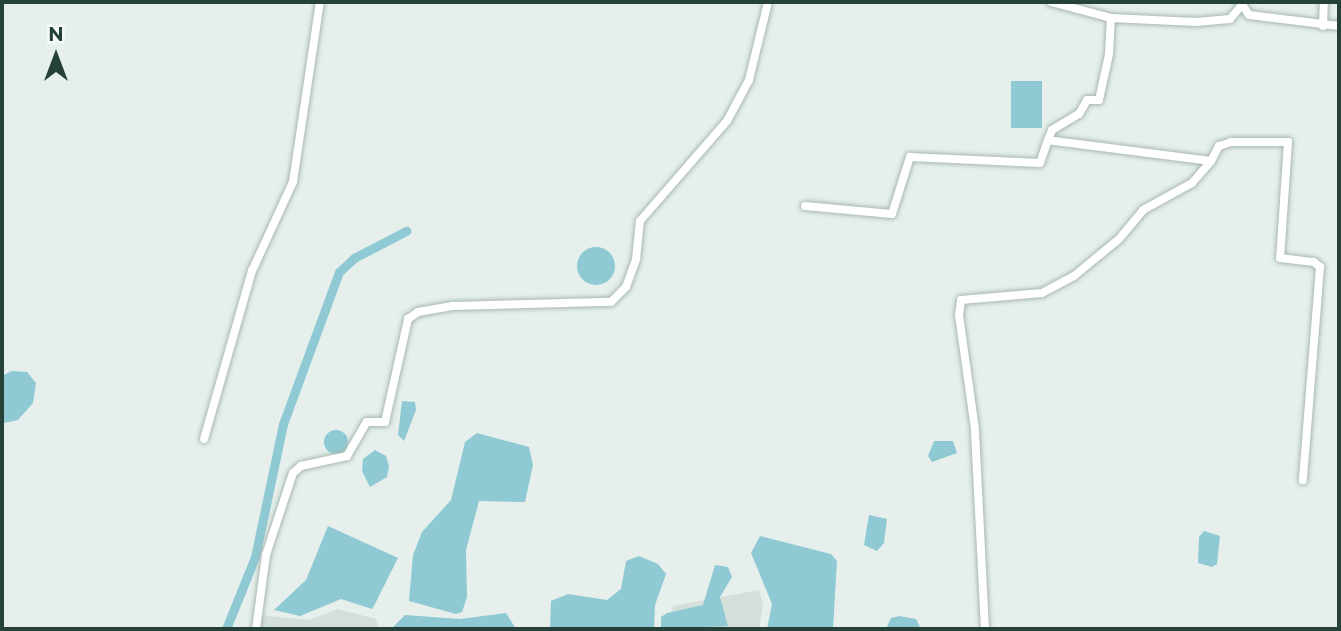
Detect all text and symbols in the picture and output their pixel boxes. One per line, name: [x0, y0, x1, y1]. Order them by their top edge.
north arrow: [21, 21, 91, 91]
text: N: [48, 23, 64, 46]

